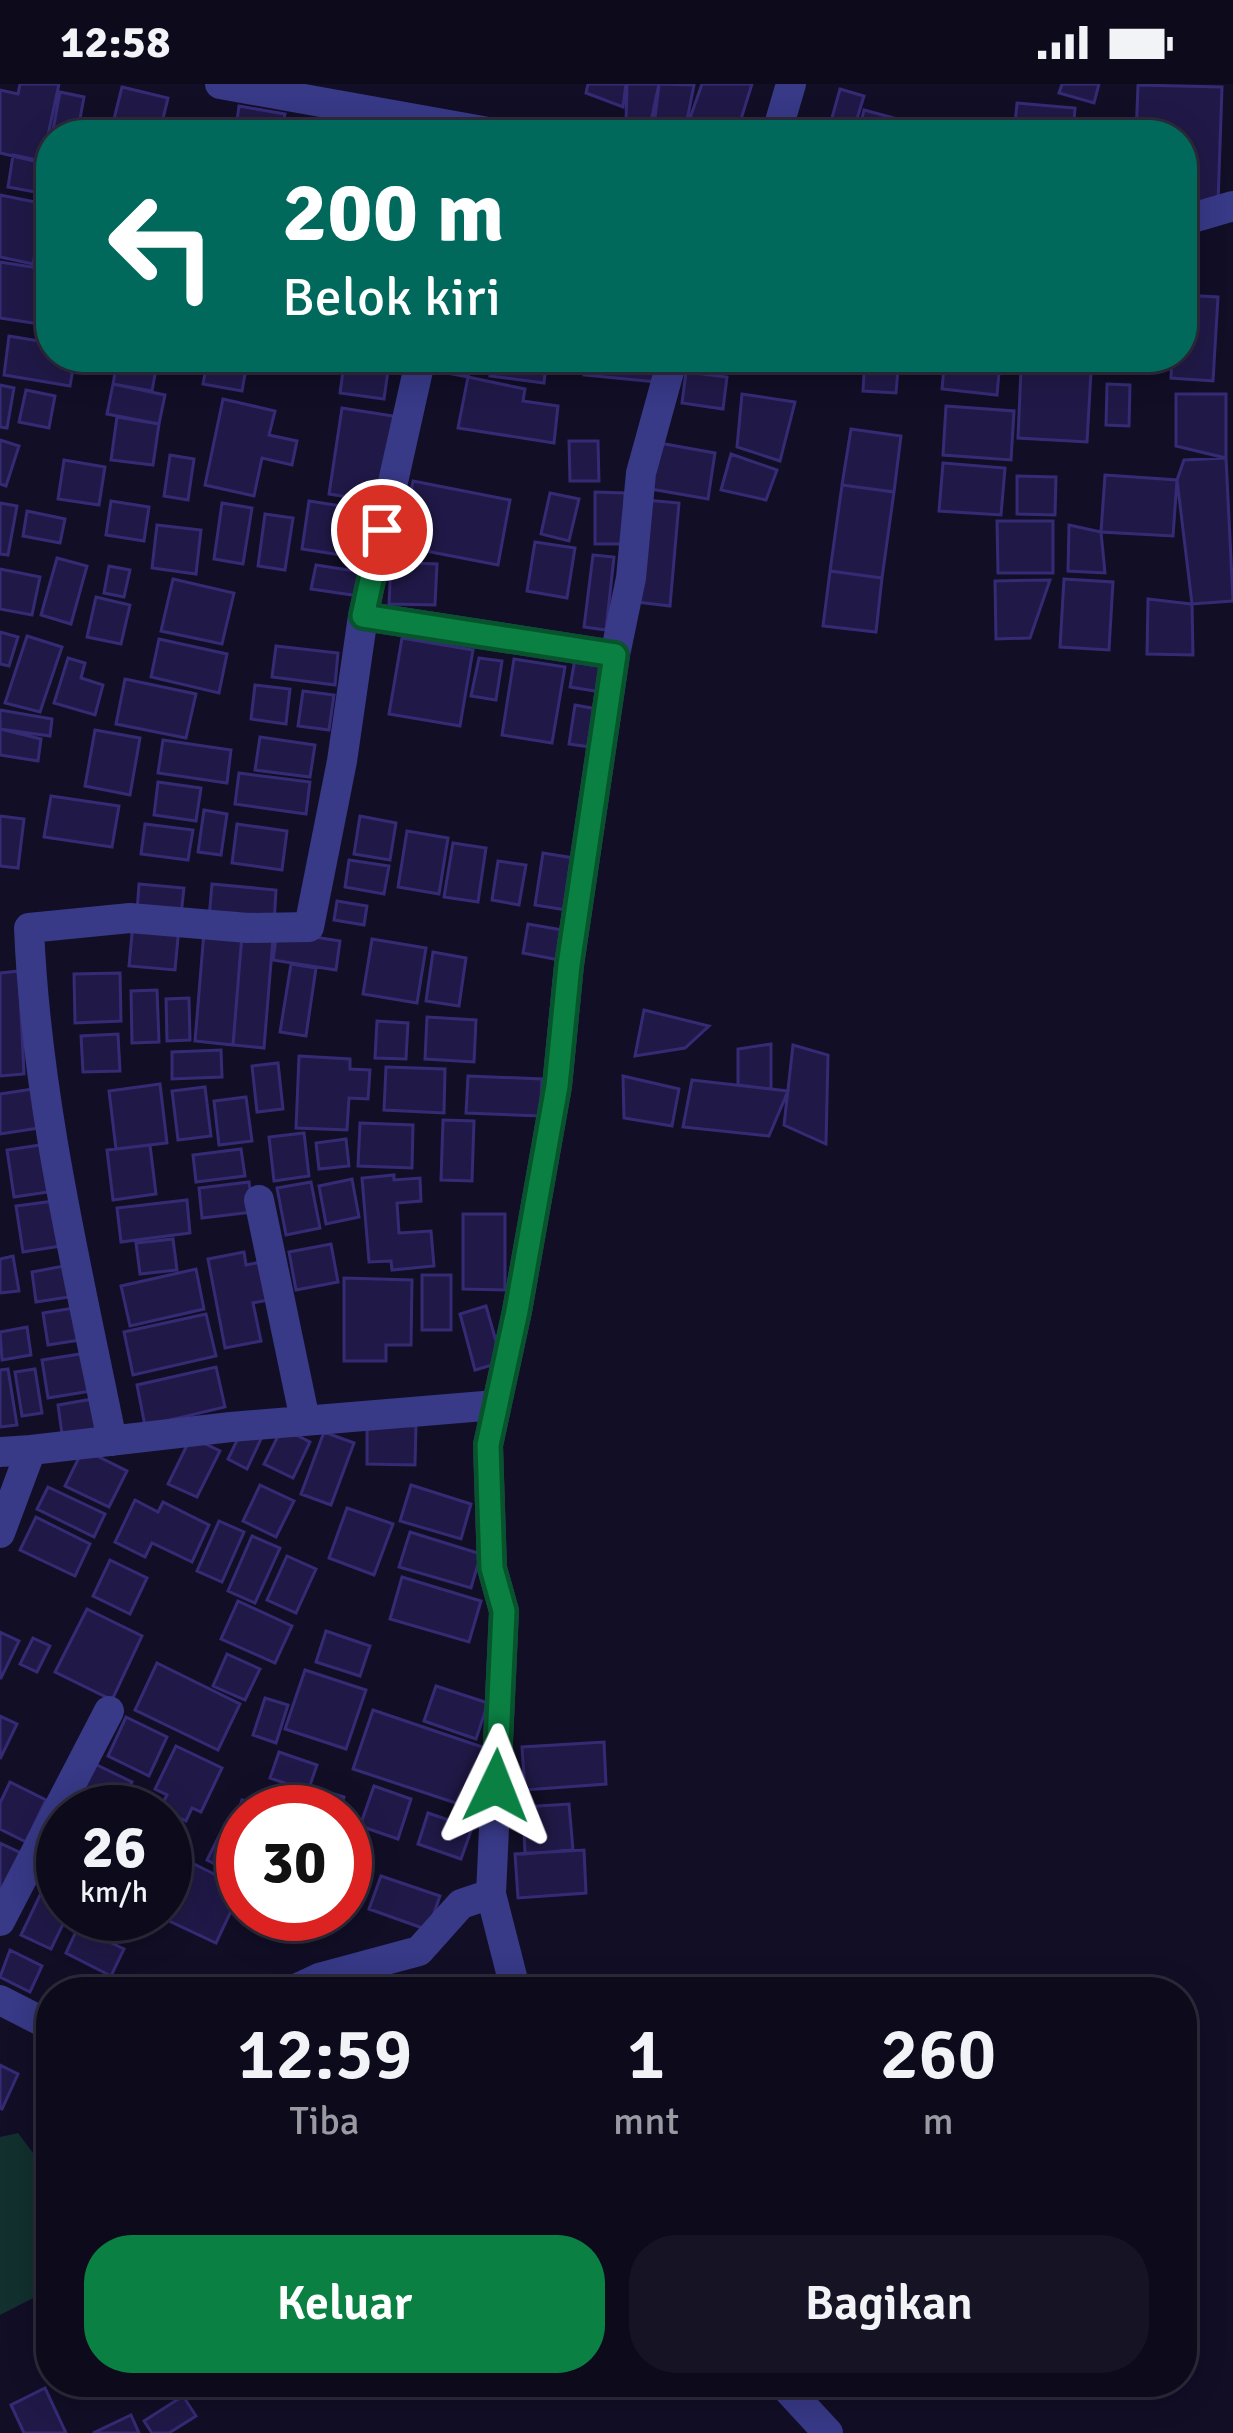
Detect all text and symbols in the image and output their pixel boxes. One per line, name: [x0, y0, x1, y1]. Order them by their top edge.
text: 12:58: [60, 15, 170, 70]
text: 200 m: [282, 161, 504, 265]
icon: left: [84, 168, 240, 324]
text: Belok kiri: [282, 264, 501, 331]
pin: [331, 479, 433, 581]
icon: arrive: [349, 497, 415, 563]
position arrow: [433, 1723, 559, 1849]
speed limit sign: 30: [216, 1785, 372, 1941]
text: 26: [82, 1811, 146, 1885]
text: km/h: [80, 1874, 148, 1911]
text: 12:59: [237, 2010, 412, 2099]
text: 1: [627, 2010, 666, 2099]
text: 260: [880, 2010, 996, 2099]
text: Tiba: [289, 2097, 360, 2145]
text: mnt: [613, 2097, 679, 2145]
text: m: [922, 2097, 954, 2145]
button: Keluar: [84, 2235, 605, 2373]
button: Bagikan: [629, 2235, 1149, 2373]

